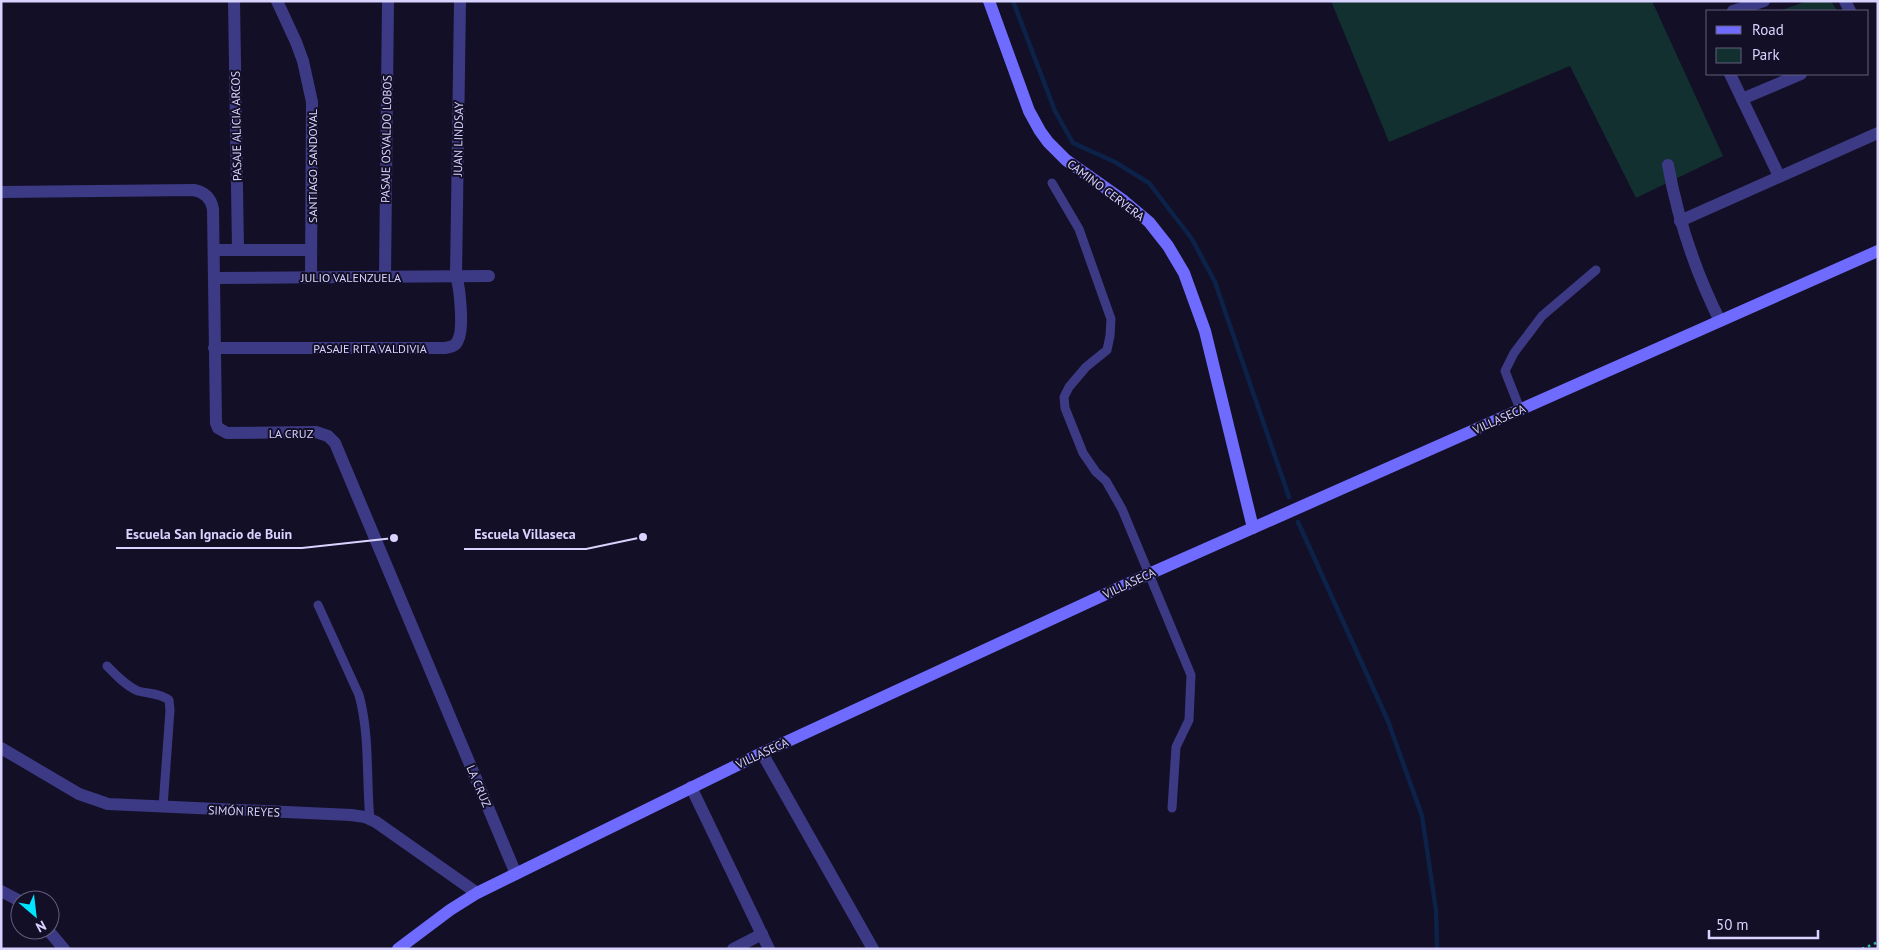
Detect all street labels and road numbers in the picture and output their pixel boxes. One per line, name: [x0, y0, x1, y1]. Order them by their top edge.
street label: PASAJE ALICIA ARCOS: [228, 71, 244, 181]
street label: PASAJE OSVALDO LOBOS: [377, 75, 395, 203]
street label: JUAN LINDSAY: [450, 101, 466, 177]
street label: SANTIAGO SANDOVAL: [305, 109, 320, 223]
street label: CAMINO CERVERA: [1064, 156, 1148, 224]
street label: JULIO VALENZUELA: [300, 270, 401, 285]
street label: PASAJE RITA VALDIVIA: [313, 341, 427, 356]
street label: VILLASECA: [1469, 401, 1528, 438]
street label: LA CRUZ: [269, 426, 314, 441]
street label: VILLASECA: [1099, 564, 1158, 602]
street label: VILLASECA: [732, 734, 791, 772]
street label: LA CRUZ: [463, 763, 495, 810]
street label: SIMÓN REYES: [208, 802, 280, 820]

